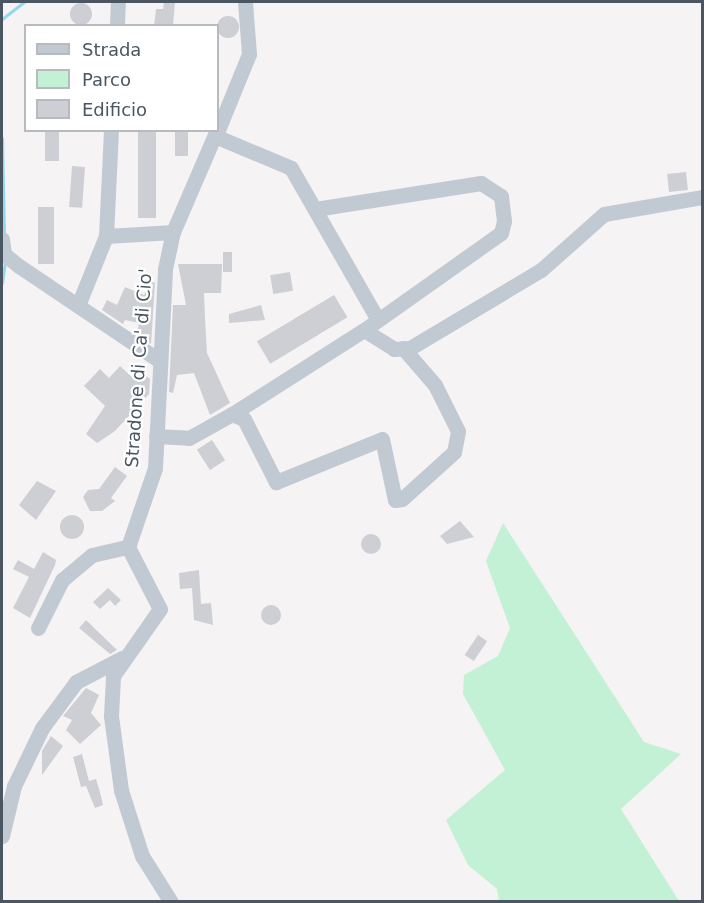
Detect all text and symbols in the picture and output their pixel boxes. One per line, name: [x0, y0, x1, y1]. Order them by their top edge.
legend: [24, 24, 219, 132]
text: Strada: [82, 39, 141, 60]
text: Parco: [82, 69, 131, 90]
text: Edificio: [82, 99, 147, 120]
street label: Stradone di Ca' di Cio': [121, 268, 157, 468]

